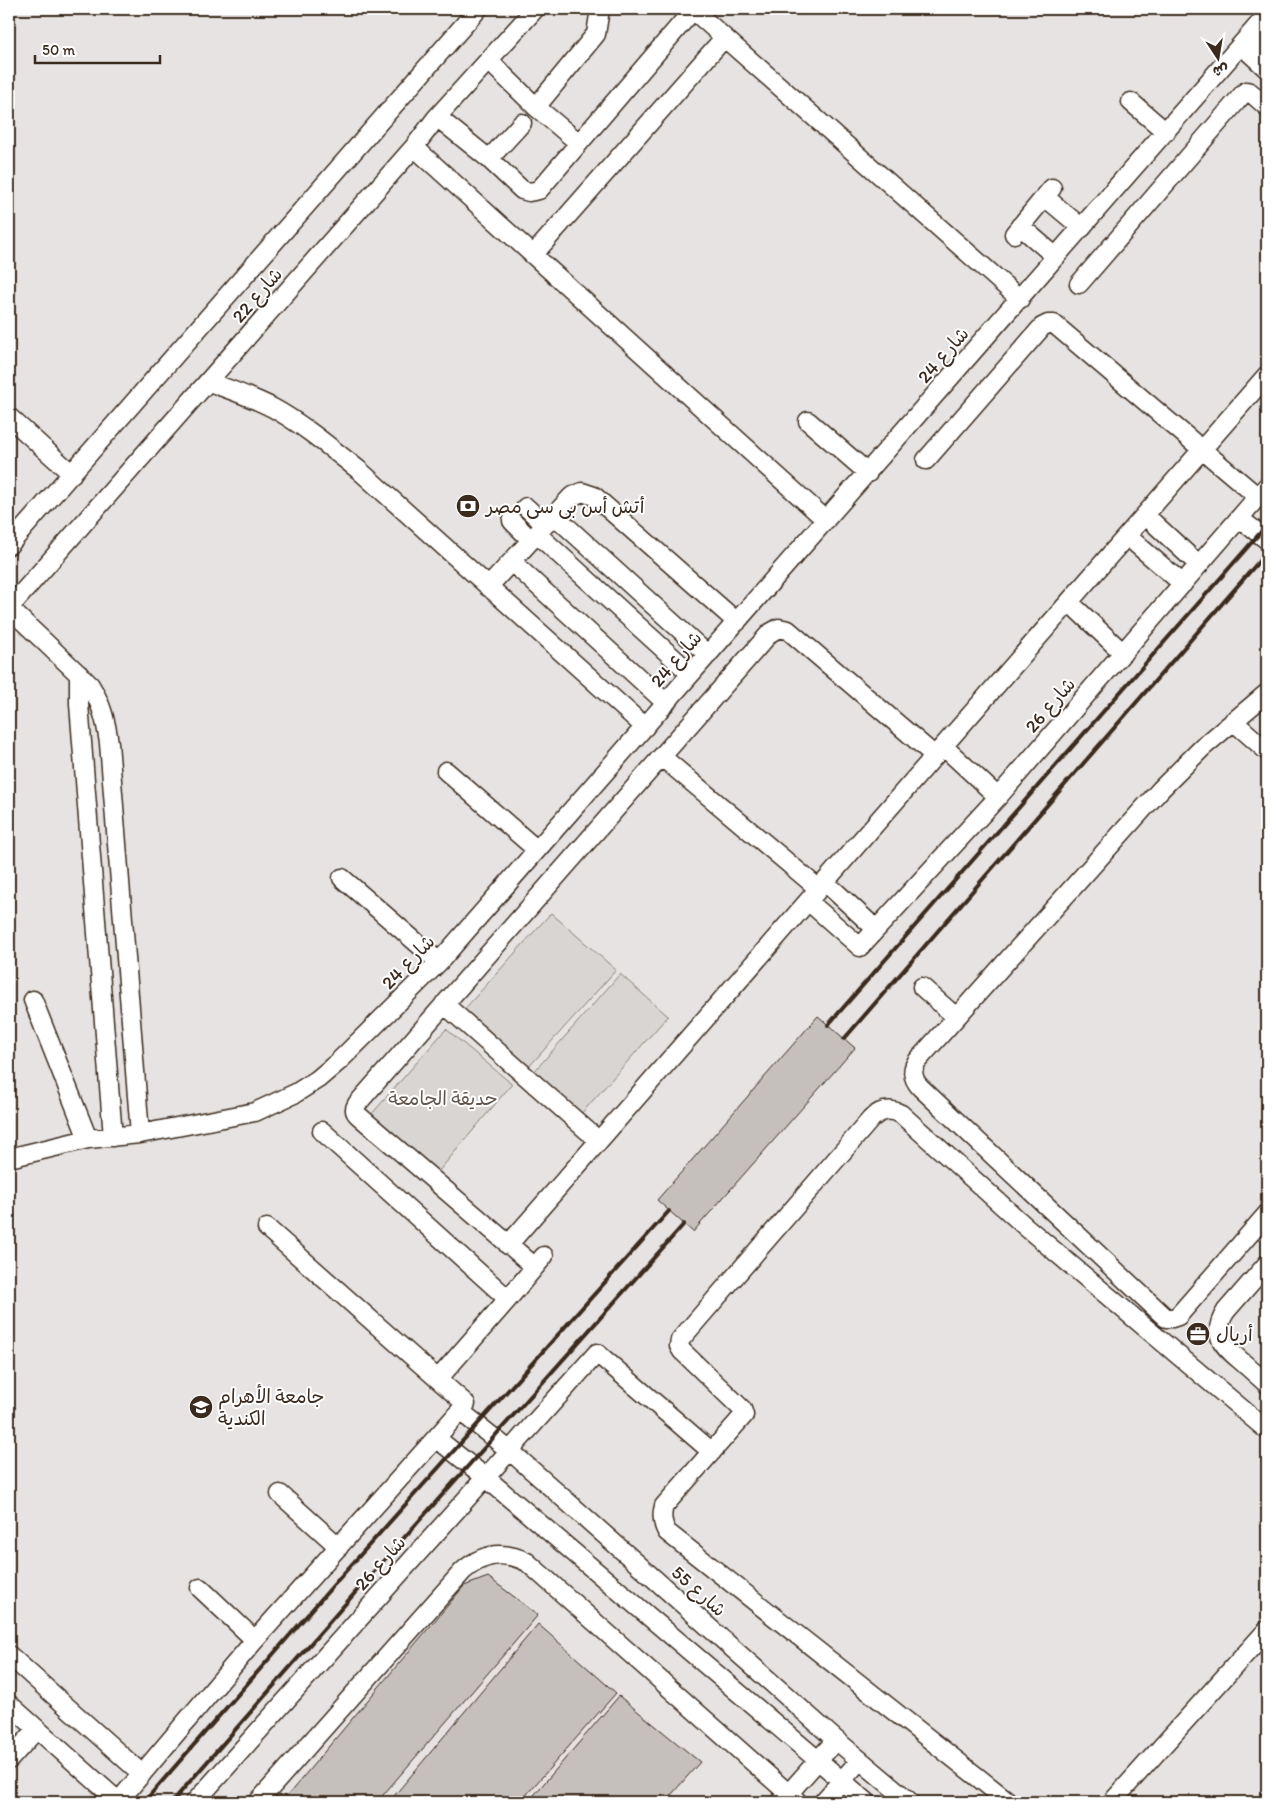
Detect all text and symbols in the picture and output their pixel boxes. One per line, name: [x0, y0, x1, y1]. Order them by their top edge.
scale bar: [35, 32, 160, 64]
north arrow: [1194, 32, 1244, 82]
text: 50 m: [42, 41, 75, 59]
text: ش: [1211, 60, 1230, 80]
street label: شارع 22: [227, 263, 289, 329]
street label: شارع 24: [912, 322, 975, 389]
bank icon: أتش أس بى سى مصر: [455, 493, 481, 519]
place label: أتش أس بى سى مصر: [484, 495, 645, 519]
street label: شارع 24: [645, 626, 708, 693]
street label: شارع 26: [1020, 673, 1082, 739]
street label: شارع 24: [377, 930, 441, 995]
park label: حديقة الجامعة: [388, 1087, 498, 1110]
office icon: أريال: [1185, 1321, 1211, 1347]
place label: أريال: [1216, 1323, 1253, 1346]
place label: جامعة الأهرام الكندية: [218, 1384, 325, 1430]
school or university icon: جامعة الأهرام الكندية: [188, 1394, 214, 1420]
street label: شارع 26: [350, 1531, 412, 1596]
street label: شارع 55: [666, 1561, 731, 1623]

